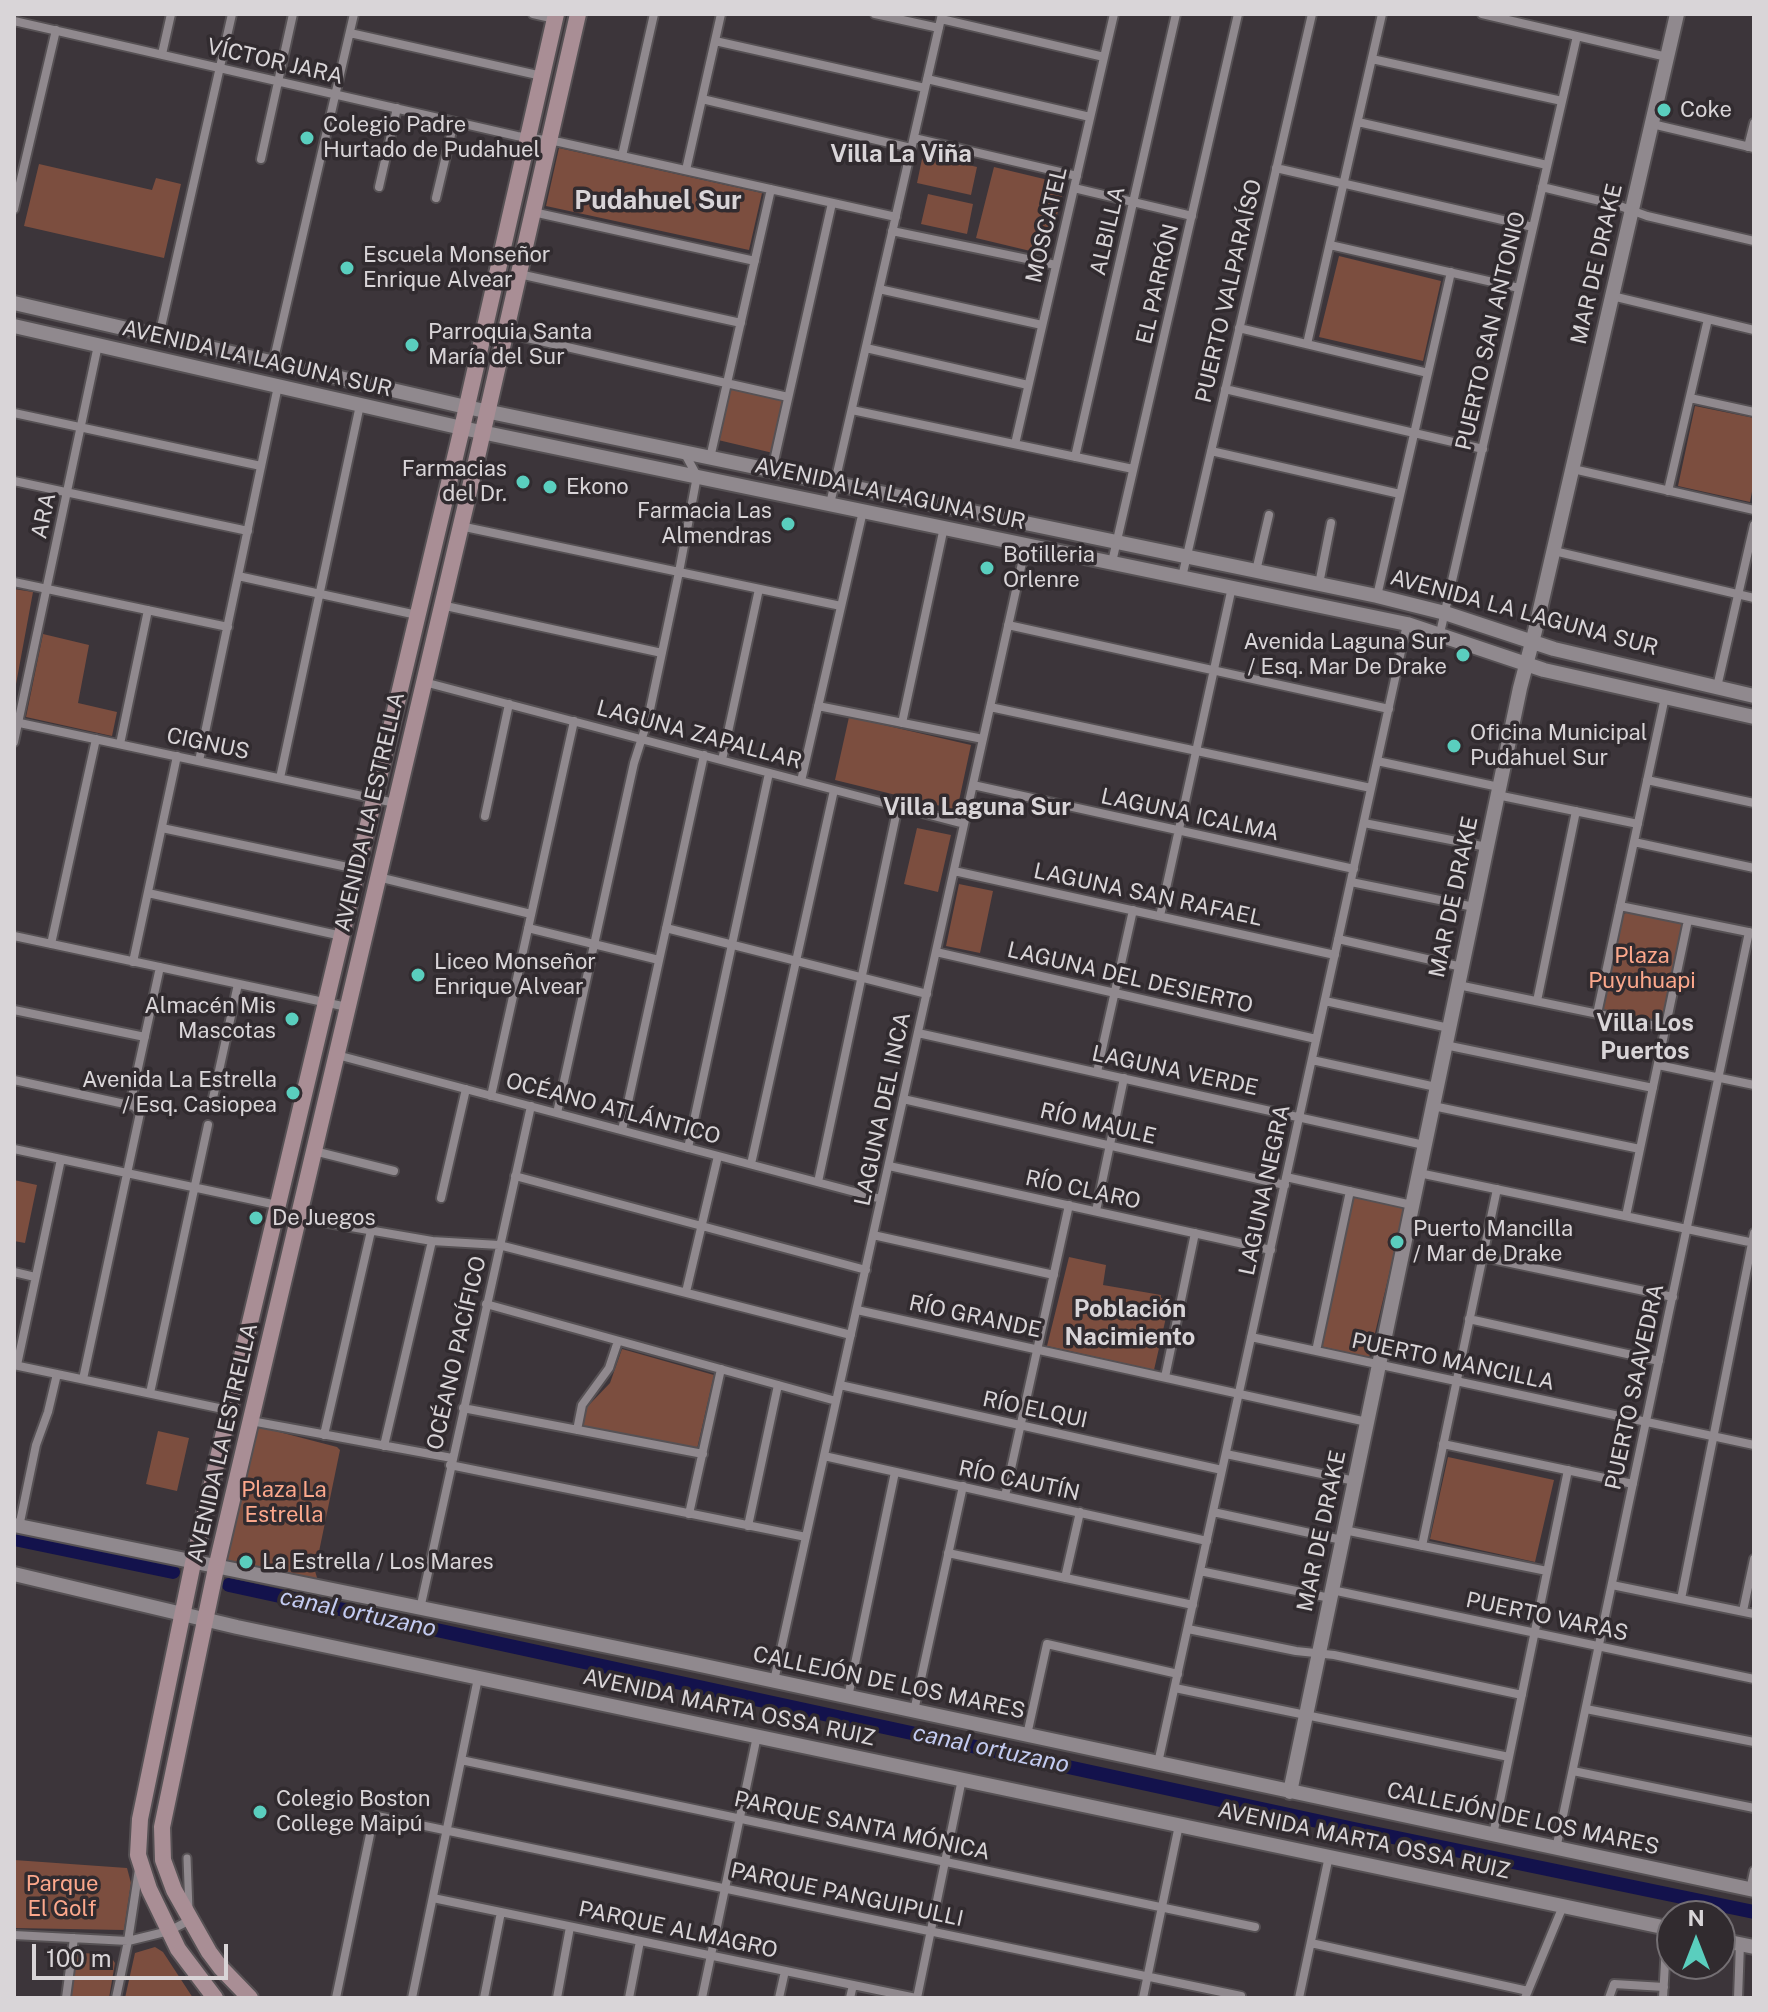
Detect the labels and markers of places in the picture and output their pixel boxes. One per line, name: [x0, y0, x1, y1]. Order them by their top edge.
place label: Coke: [1680, 97, 1732, 123]
marker: Coke: [1655, 101, 1673, 119]
place label: Colegio Padre Hurtado de Pudahuel: [323, 112, 540, 164]
marker: Colegio Padre Hurtado de Pudahuel: [298, 129, 316, 147]
place label: Escuela Monseñor Enrique Alvear: [363, 242, 550, 294]
marker: Escuela Monseñor Enrique Alvear: [338, 259, 356, 277]
place label: Parroquia Santa María del Sur: [428, 319, 592, 370]
marker: Parroquia Santa María del Sur: [403, 336, 421, 354]
place label: Farmacias del Dr.: [402, 456, 507, 508]
marker: Farmacias del Dr.: [514, 473, 532, 491]
place label: Ekono: [566, 474, 629, 500]
marker: Ekono: [541, 478, 559, 496]
place label: Farmacia Las Almendras: [637, 498, 772, 550]
marker: Farmacia Las Almendras: [779, 515, 797, 533]
place label: Botilleria Orlenre: [1003, 542, 1095, 594]
marker: Botilleria Orlenre: [978, 559, 996, 577]
place label: Avenida Laguna Sur / Esq. Mar De Drake: [1243, 629, 1447, 680]
marker: Avenida Laguna Sur / Esq. Mar De Drake: [1454, 646, 1472, 664]
place label: Oficina Municipal Pudahuel Sur: [1470, 720, 1647, 772]
marker: Oficina Municipal Pudahuel Sur: [1445, 737, 1463, 755]
place label: Liceo Monseñor Enrique Alvear: [434, 949, 596, 1000]
marker: Liceo Monseñor Enrique Alvear: [409, 966, 427, 984]
place label: Almacén Mis Mascotas: [144, 993, 276, 1044]
marker: Almacén Mis Mascotas: [283, 1010, 301, 1028]
place label: Avenida La Estrella / Esq. Casiopea: [82, 1067, 277, 1118]
marker: Avenida La Estrella / Esq. Casiopea: [284, 1084, 302, 1102]
place label: De Juegos: [272, 1205, 376, 1231]
marker: De Juegos: [247, 1209, 265, 1227]
place label: Puerto Mancilla / Mar de Drake: [1413, 1216, 1573, 1268]
marker: Puerto Mancilla / Mar de Drake: [1388, 1233, 1406, 1251]
place label: La Estrella / Los Mares: [262, 1549, 494, 1575]
marker: La Estrella / Los Mares: [237, 1553, 255, 1571]
place label: Colegio Boston College Maipú: [276, 1786, 430, 1838]
marker: Colegio Boston College Maipú: [251, 1803, 269, 1821]

